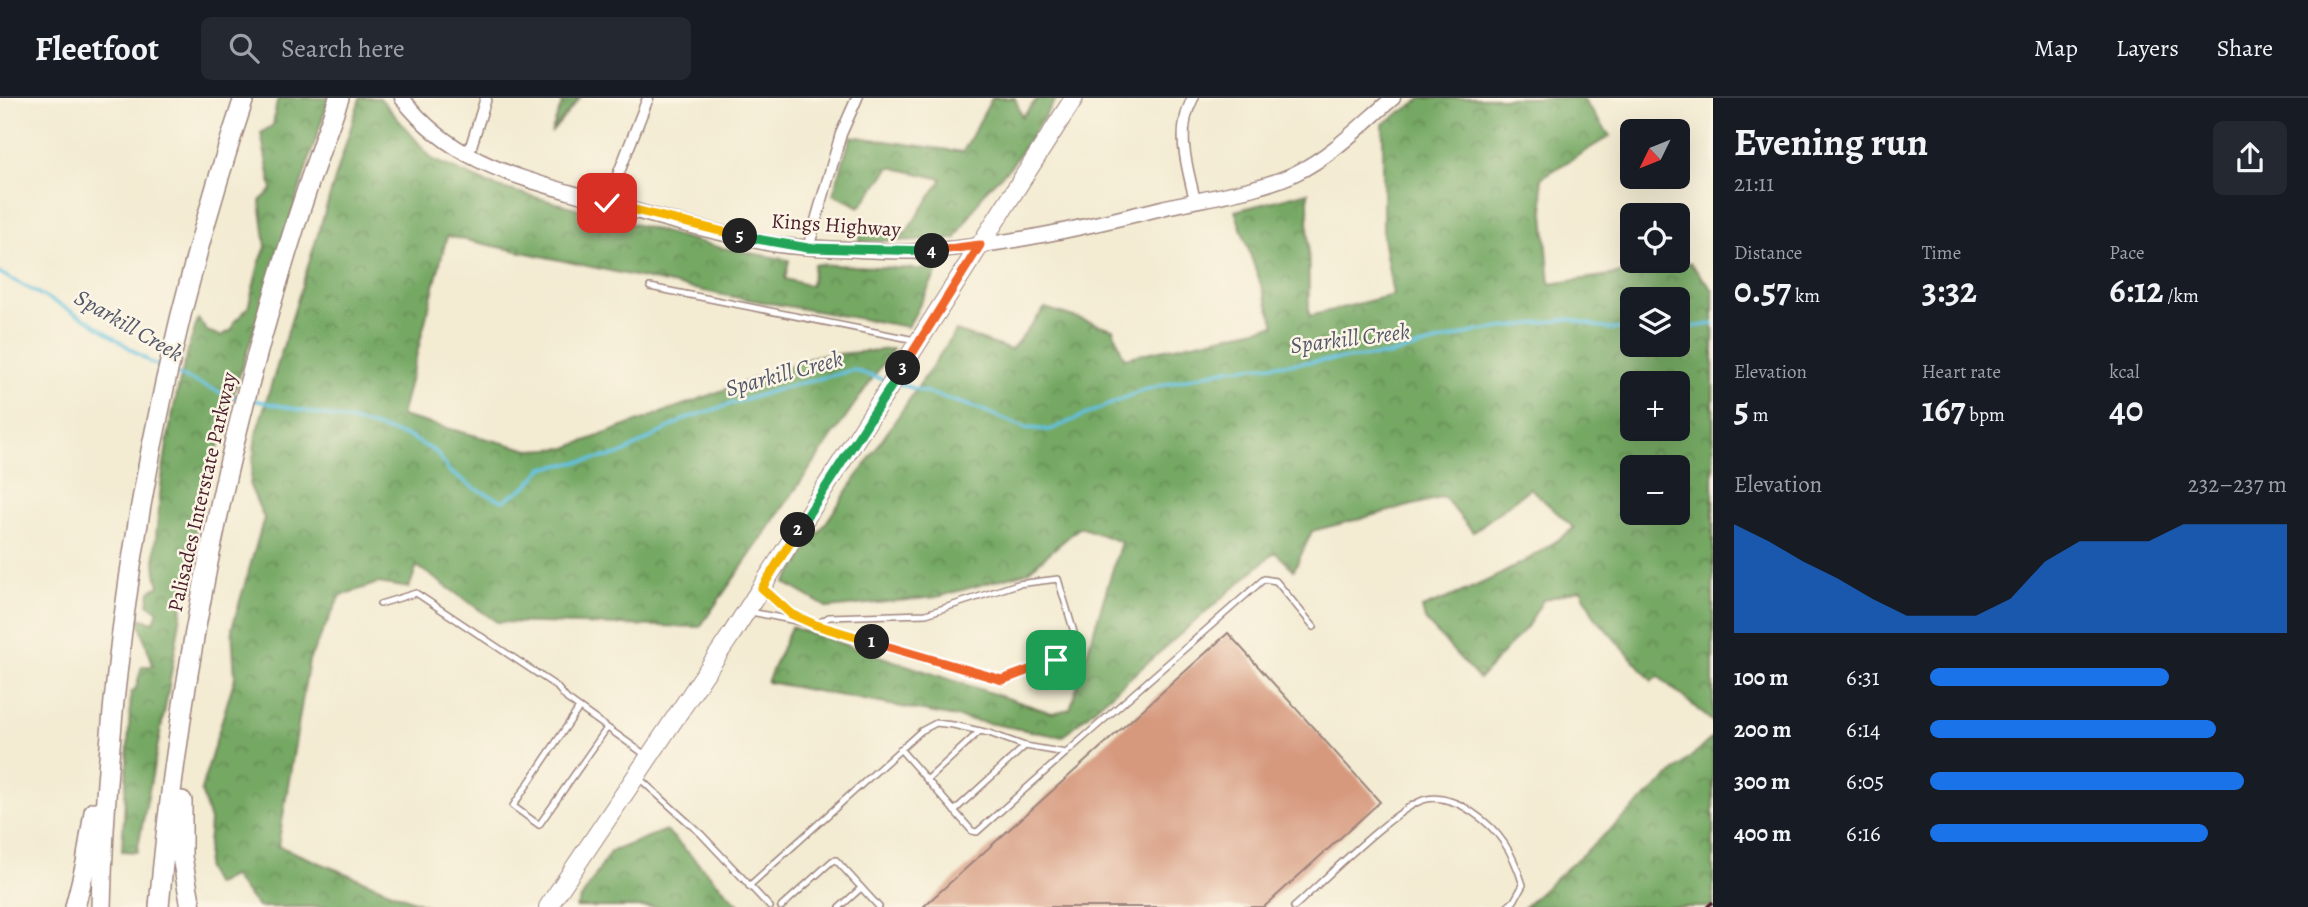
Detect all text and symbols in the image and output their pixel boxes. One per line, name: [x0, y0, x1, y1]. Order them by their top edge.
search box: [201, 17, 691, 80]
text: Fleetfoot: [35, 26, 159, 71]
icon: search: [225, 29, 263, 67]
text: Search here: [281, 31, 405, 66]
text: Map: [2034, 32, 2078, 64]
text: Layers: [2116, 32, 2179, 64]
text: Share: [2217, 32, 2273, 64]
text: Evening run: [1734, 116, 1928, 168]
north arrow: [1620, 119, 1690, 189]
map controls: [1620, 119, 1690, 525]
button: share: [2213, 121, 2287, 195]
text: 21:11: [1734, 168, 1774, 199]
pin: [577, 173, 637, 233]
icon: check: [588, 184, 626, 222]
button: locate: [1620, 203, 1690, 273]
street label: Kings Highway: [770, 207, 902, 244]
pin: 5: [722, 218, 758, 254]
text: 5: [735, 222, 744, 248]
pin: 4: [914, 234, 950, 268]
text: 4: [927, 237, 936, 263]
text: Distance: [1734, 240, 1802, 266]
text: Time: [1922, 240, 1961, 266]
text: Pace: [2109, 240, 2145, 266]
text: 0.57: [1734, 266, 1791, 314]
text: 3:32: [1922, 266, 1977, 314]
text: 6:12: [2109, 266, 2163, 314]
water label: Sparkill Creek: [69, 282, 189, 369]
text: km: [1791, 283, 1820, 309]
text: /km: [2163, 283, 2199, 309]
button: layers: [1620, 287, 1690, 357]
water label: Sparkill Creek: [1288, 316, 1412, 361]
water label: Sparkill Creek: [722, 343, 846, 404]
pin: 3: [886, 350, 920, 386]
text: 3: [898, 354, 907, 380]
text: Elevation: [1734, 359, 1807, 385]
text: Heart rate: [1922, 359, 2001, 385]
text: kcal: [2109, 359, 2140, 385]
street label: Palisades Interstate Parkway: [161, 369, 243, 615]
button: +: [1620, 371, 1690, 441]
text: 5: [1734, 385, 1749, 433]
text: 167: [1922, 385, 1965, 433]
text: 40: [2109, 385, 2143, 433]
text: m: [1749, 402, 1769, 428]
text: bpm: [1965, 402, 2005, 428]
button: −: [1620, 455, 1690, 525]
text: Elevation: [1734, 469, 1822, 500]
text: 232–237 m: [2188, 469, 2287, 500]
pin: 2: [780, 512, 816, 548]
text: 2: [793, 516, 802, 542]
pin: 1: [854, 624, 890, 660]
text: 1: [868, 628, 875, 654]
pin: [1026, 630, 1086, 690]
icon: arrive: [1037, 641, 1075, 679]
text: 100 m: [1734, 662, 1789, 693]
text: 6:31: [1846, 662, 1880, 693]
text: 200 m: [1734, 714, 1792, 745]
text: 6:14: [1846, 714, 1880, 745]
text: 300 m: [1734, 766, 1790, 797]
text: 6:05: [1846, 766, 1884, 797]
text: 400 m: [1734, 818, 1791, 849]
text: 6:16: [1846, 818, 1881, 849]

